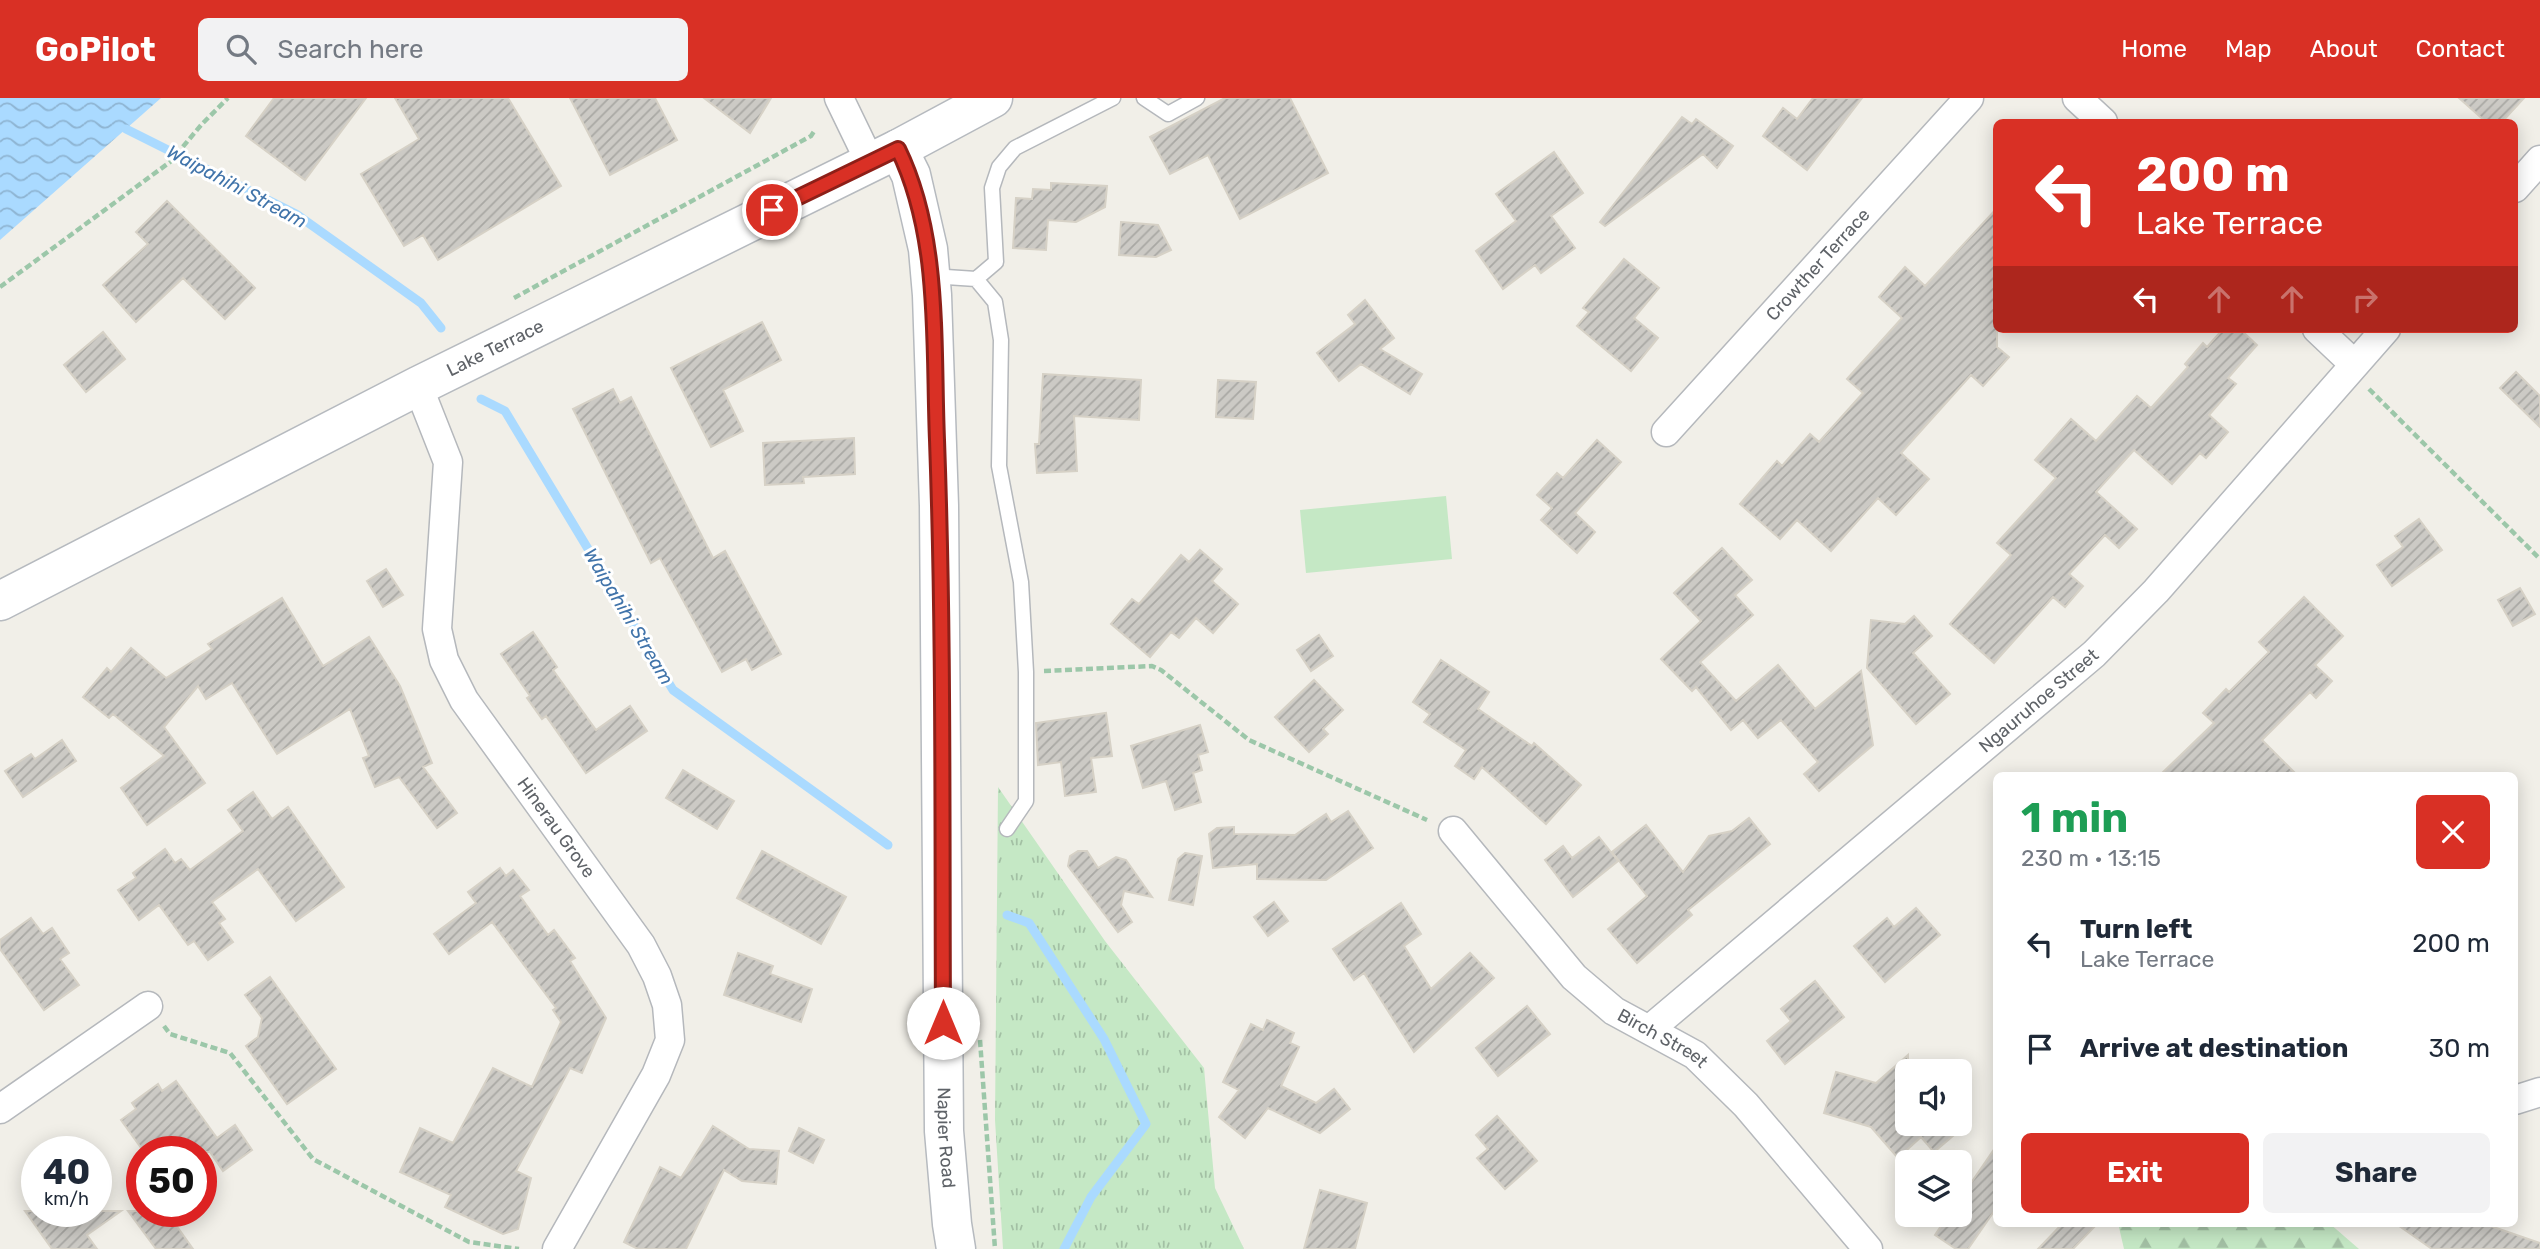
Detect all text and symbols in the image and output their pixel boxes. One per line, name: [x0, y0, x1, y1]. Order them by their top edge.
search box: [198, 18, 688, 81]
text: GoPilot: [35, 30, 156, 69]
icon: search: [222, 30, 260, 68]
text: Search here: [278, 34, 423, 65]
text: Home: [2121, 35, 2187, 63]
text: Map: [2225, 35, 2272, 63]
text: About: [2310, 35, 2378, 63]
text: Contact: [2416, 35, 2505, 63]
water label: Waipahihi Stream: [163, 140, 311, 233]
text: 200 m: [2136, 145, 2290, 203]
icon: left: [2021, 147, 2112, 238]
pin: [742, 180, 802, 240]
icon: arrive: [753, 191, 791, 229]
street label: Crowther Terrace: [1761, 204, 1874, 325]
text: Lake Terrace: [2136, 204, 2323, 242]
icon: left: [2127, 280, 2165, 318]
icon: ahead: [2200, 280, 2238, 318]
icon: ahead: [2273, 280, 2311, 318]
icon: right: [2346, 280, 2384, 318]
street label: Lake Terrace: [443, 315, 547, 381]
water label: Waipahihi Stream: [579, 544, 678, 689]
street label: Ngauruhoe Street: [1975, 644, 2103, 757]
street label: Hinerau Grove: [512, 773, 600, 882]
text: 1 min: [2021, 793, 2128, 843]
button: close: [2416, 795, 2490, 869]
text: 230 m · 13:15: [2021, 844, 2161, 872]
text: Turn left: [2080, 914, 2192, 945]
icon: left: [2021, 925, 2059, 963]
text: 200 m: [2412, 928, 2490, 959]
text: Lake Terrace: [2080, 945, 2214, 973]
position arrow: [906, 986, 980, 1060]
street label: Birch Street: [1614, 1004, 1713, 1073]
icon: arrive: [2021, 1030, 2059, 1068]
text: Arrive at destination: [2080, 1033, 2348, 1064]
text: 30 m: [2428, 1033, 2490, 1064]
map controls: [1895, 1059, 1972, 1227]
button: sound: [1895, 1059, 1972, 1136]
street label: Napier Road: [933, 1087, 960, 1189]
button: Exit: [2021, 1133, 2249, 1213]
button: Share: [2263, 1133, 2490, 1213]
speed limit sign: 50: [126, 1136, 217, 1227]
button: layers: [1895, 1150, 1972, 1227]
text: 40: [43, 1151, 90, 1193]
text: km/h: [44, 1188, 89, 1210]

